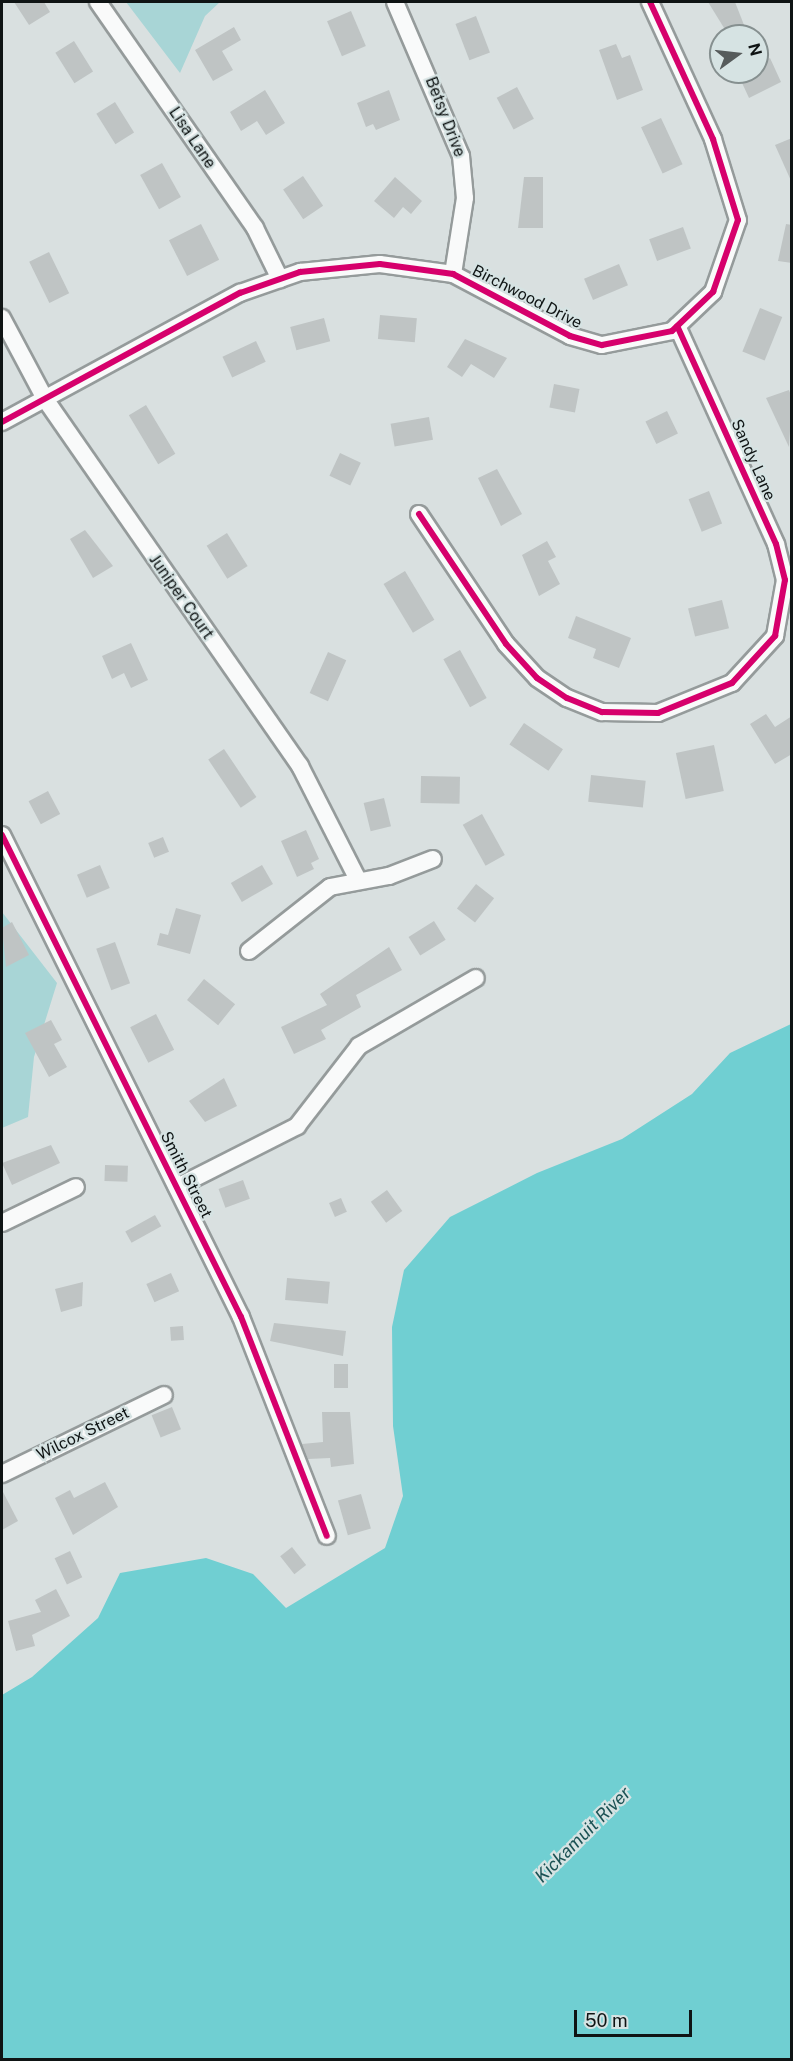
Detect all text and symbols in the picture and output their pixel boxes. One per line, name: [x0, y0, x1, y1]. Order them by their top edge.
north arrow: [709, 24, 769, 84]
text: N: [744, 41, 766, 58]
street label: Betsy Drive: [421, 74, 469, 160]
street label: Lisa Lane: [164, 104, 220, 172]
street label: Birchwood Drive: [469, 261, 585, 333]
street label: Sandy Lane: [727, 416, 779, 504]
street label: Juniper Court: [145, 551, 217, 643]
street label: Smith Street: [156, 1129, 216, 1221]
street label: Wilcox Street: [34, 1403, 132, 1465]
water label: Kickamuit River: [531, 1783, 635, 1887]
scale bar: [577, 1998, 696, 2036]
text: 50 m: [585, 2010, 628, 2031]

